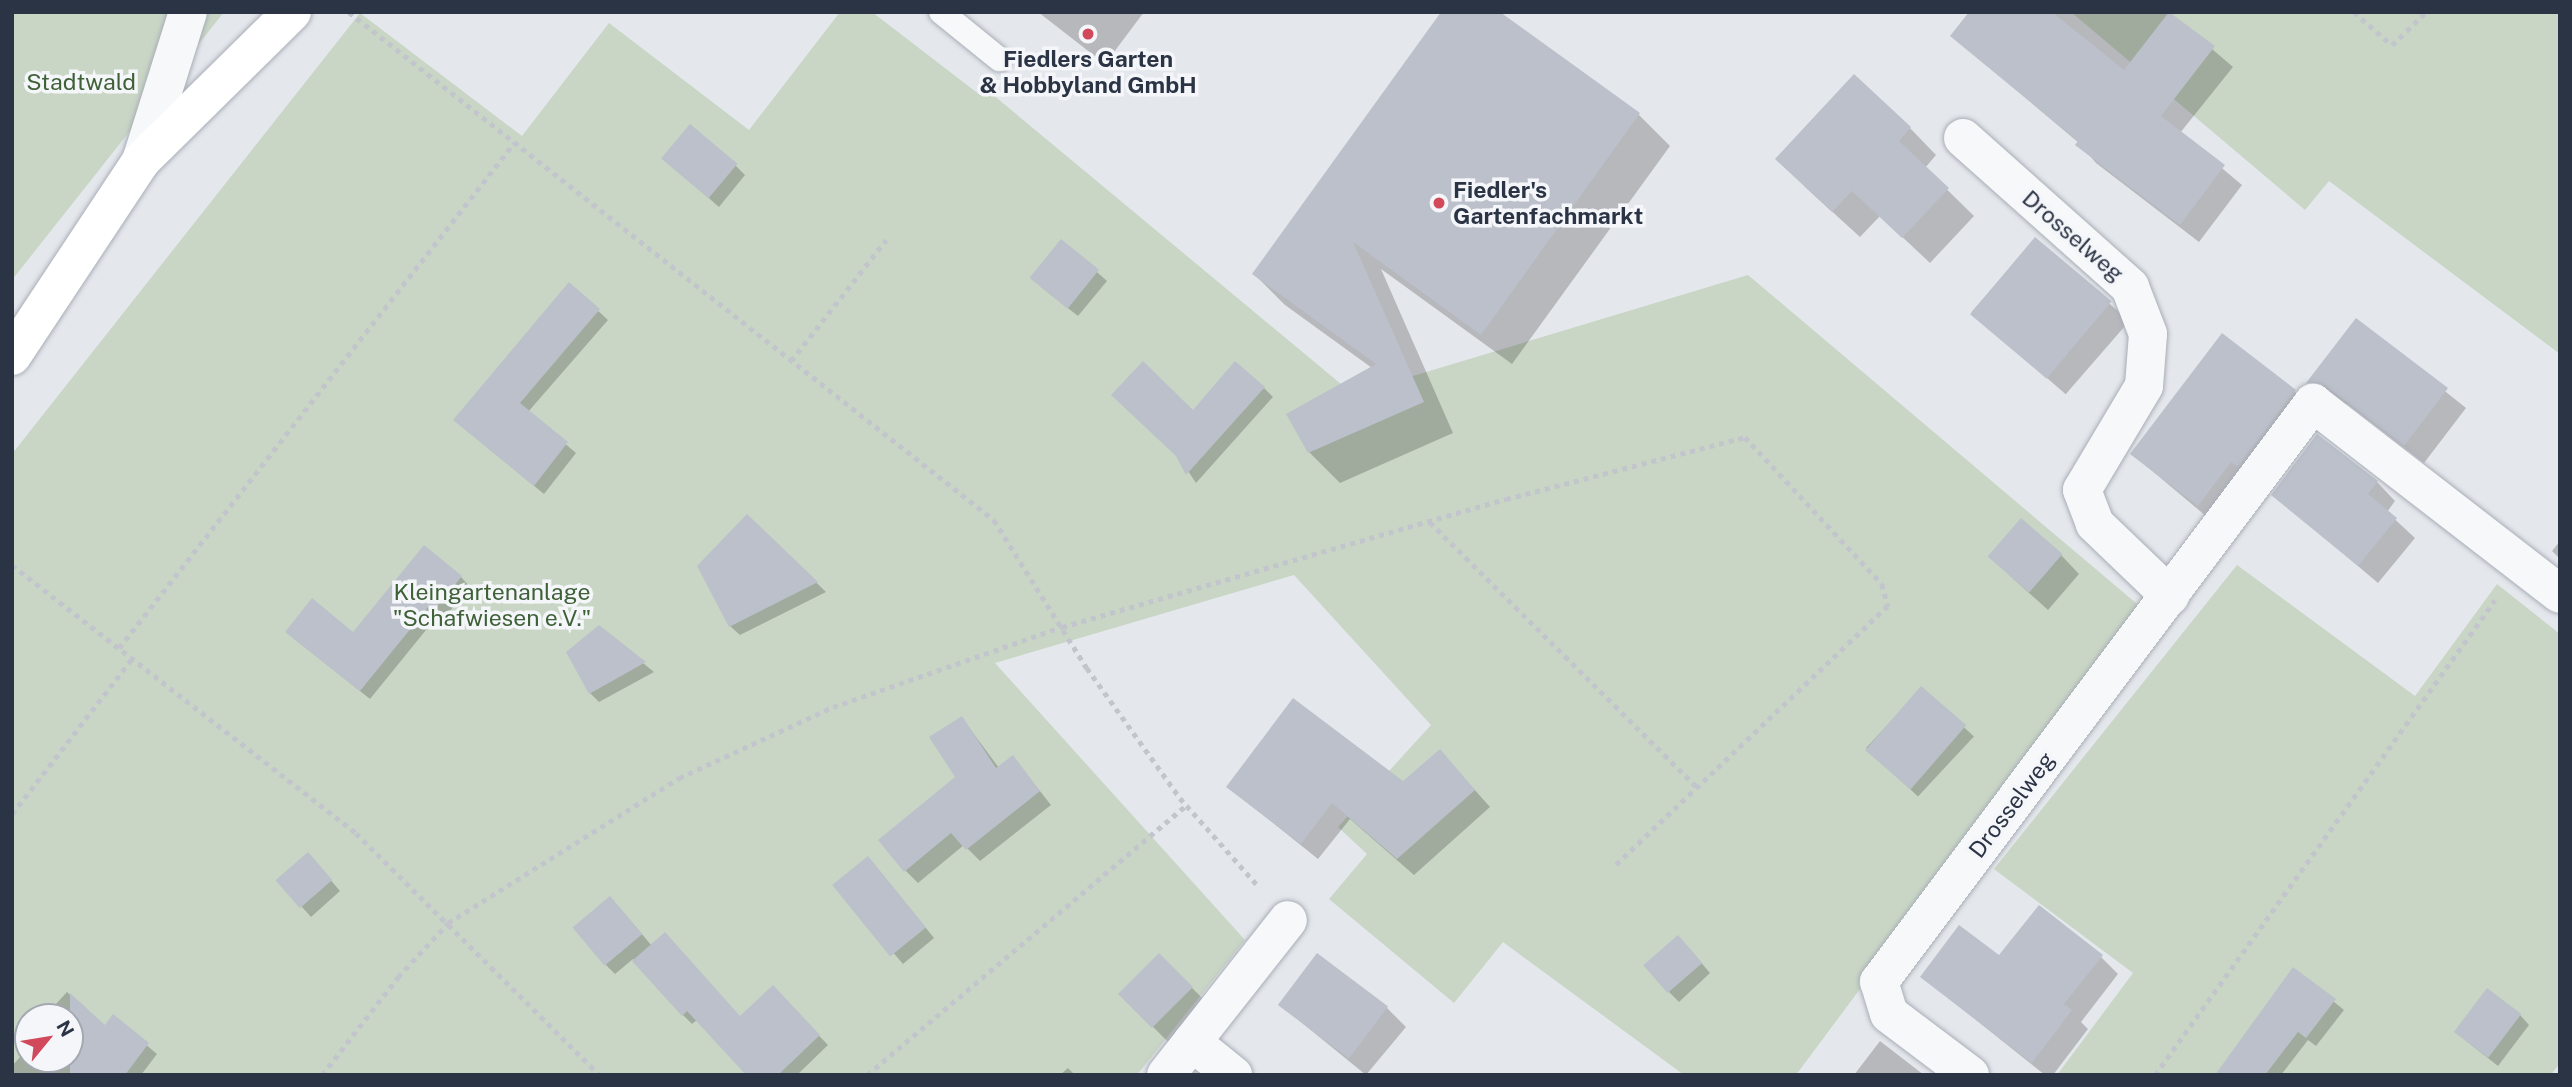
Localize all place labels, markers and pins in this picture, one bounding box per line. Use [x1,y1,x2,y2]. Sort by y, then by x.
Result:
marker: Fiedlers Garten & Hobbyland GmbH [1080,26,1096,42]
place label: Fiedlers Garten & Hobbyland GmbH [979,45,1197,99]
place label: Fiedler's Gartenfachmarkt [1453,176,1643,230]
marker: Fiedler's Gartenfachmarkt [1431,195,1447,211]

